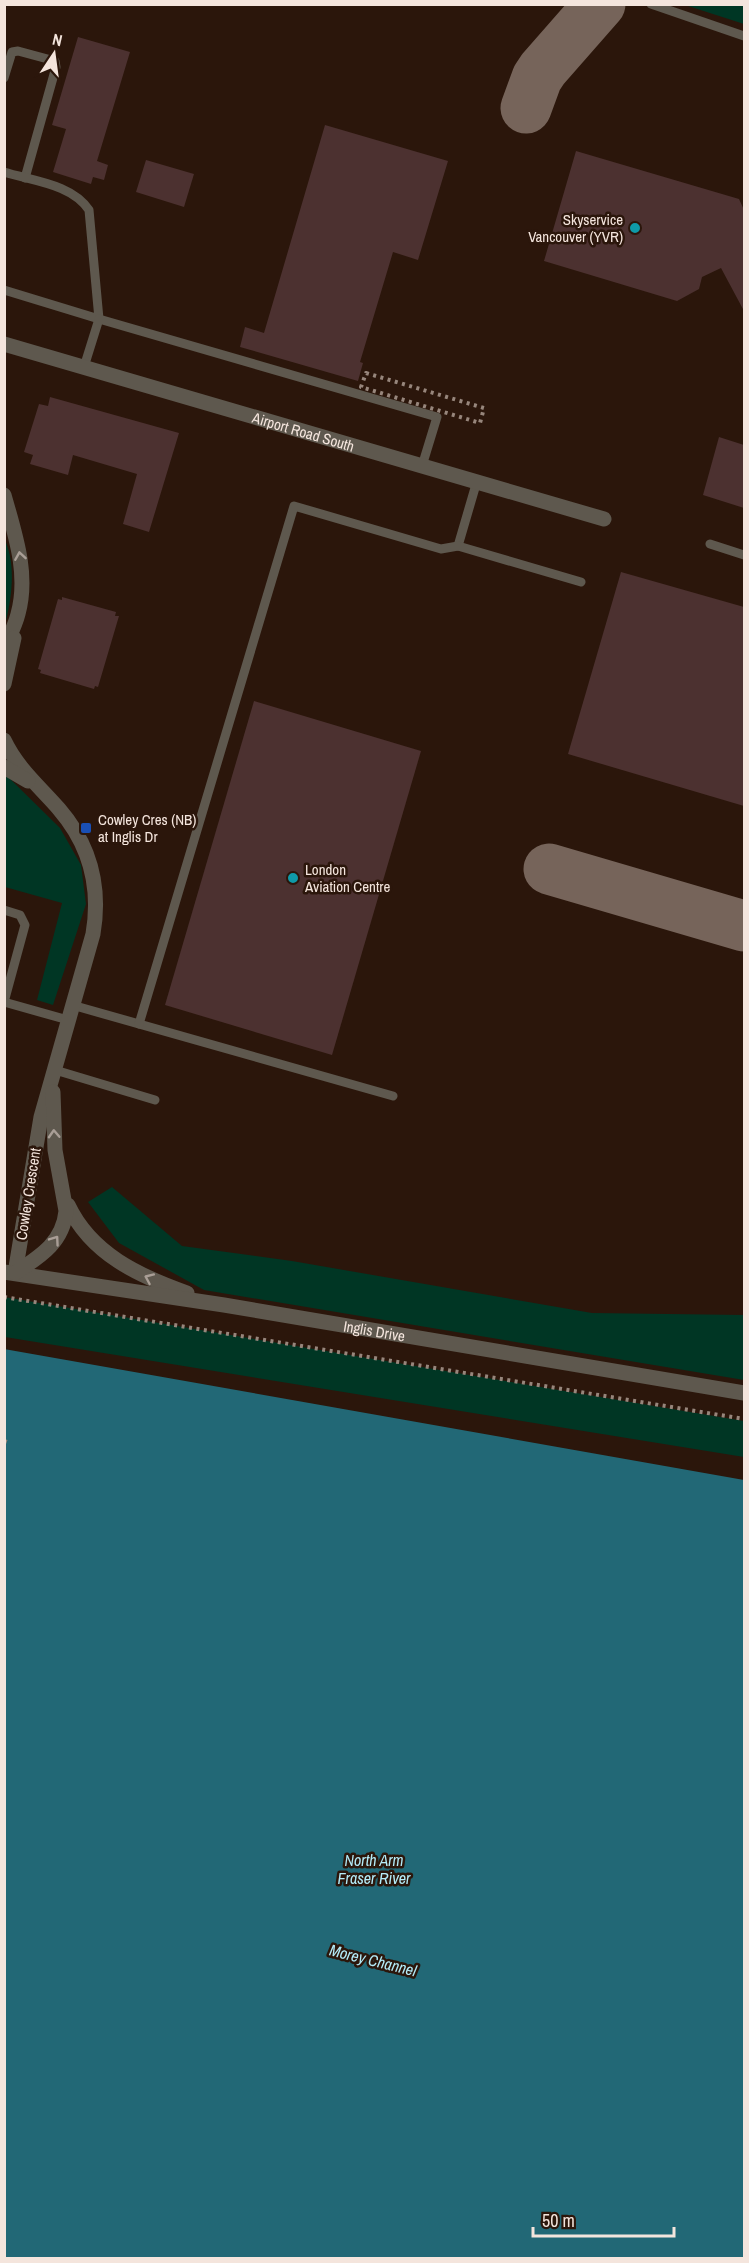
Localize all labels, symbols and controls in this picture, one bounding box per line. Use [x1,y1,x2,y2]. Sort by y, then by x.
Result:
north arrow [24,24,84,84]
text: N [50,28,64,51]
place label: Skyservice Vancouver (YVR) [528,209,623,247]
marker: Skyservice Vancouver (YVR) [628,221,642,235]
street label: Airport Road South [249,406,357,456]
one-way arrow [14,552,26,561]
place label: Cowley Cres (NB) at Inglis Dr [98,809,196,847]
marker: Cowley Cres (NB) at Inglis Dr [79,821,93,835]
place label: London Aviation Centre [304,859,390,897]
marker: London Aviation Centre [286,871,300,885]
one-way arrow [48,1130,61,1139]
street label: Cowley Crescent [10,1146,46,1242]
one-way arrow [48,1236,59,1247]
one-way arrow [145,1273,156,1285]
street label: Inglis Drive [342,1315,407,1346]
water label: North Arm Fraser River [338,1849,411,1889]
water label: Morey Channel [327,1939,420,1982]
scale bar [533,2200,674,2238]
text: 50 m [542,2208,575,2233]

